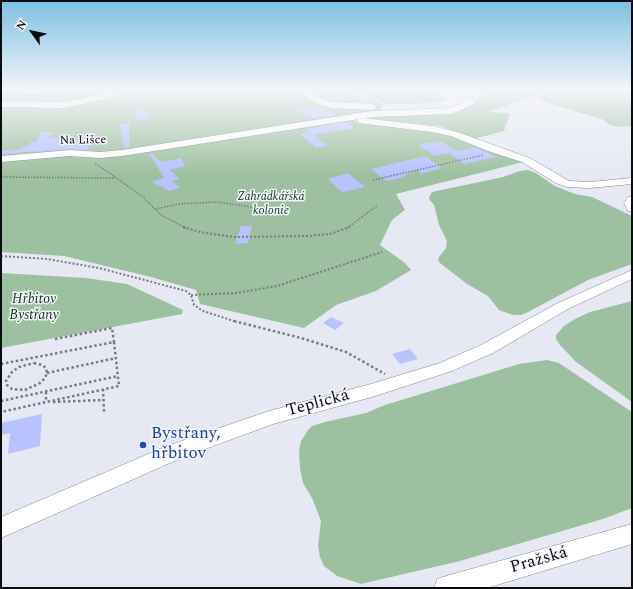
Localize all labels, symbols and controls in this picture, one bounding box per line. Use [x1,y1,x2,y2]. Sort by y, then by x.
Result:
north arrow [12,12,52,52]
text: N [12,17,31,34]
street label: Na Lišce [60,133,106,149]
park label: Zahrádkářská kolonie [237,191,305,219]
park label: Hřbitov Bystřany [9,292,59,324]
street label: Teplická [284,386,352,422]
place label: Bystřany, hřbitov [151,425,220,465]
marker: Bystřany, hřbitov [138,440,148,450]
street label: Pražská [508,543,570,579]

